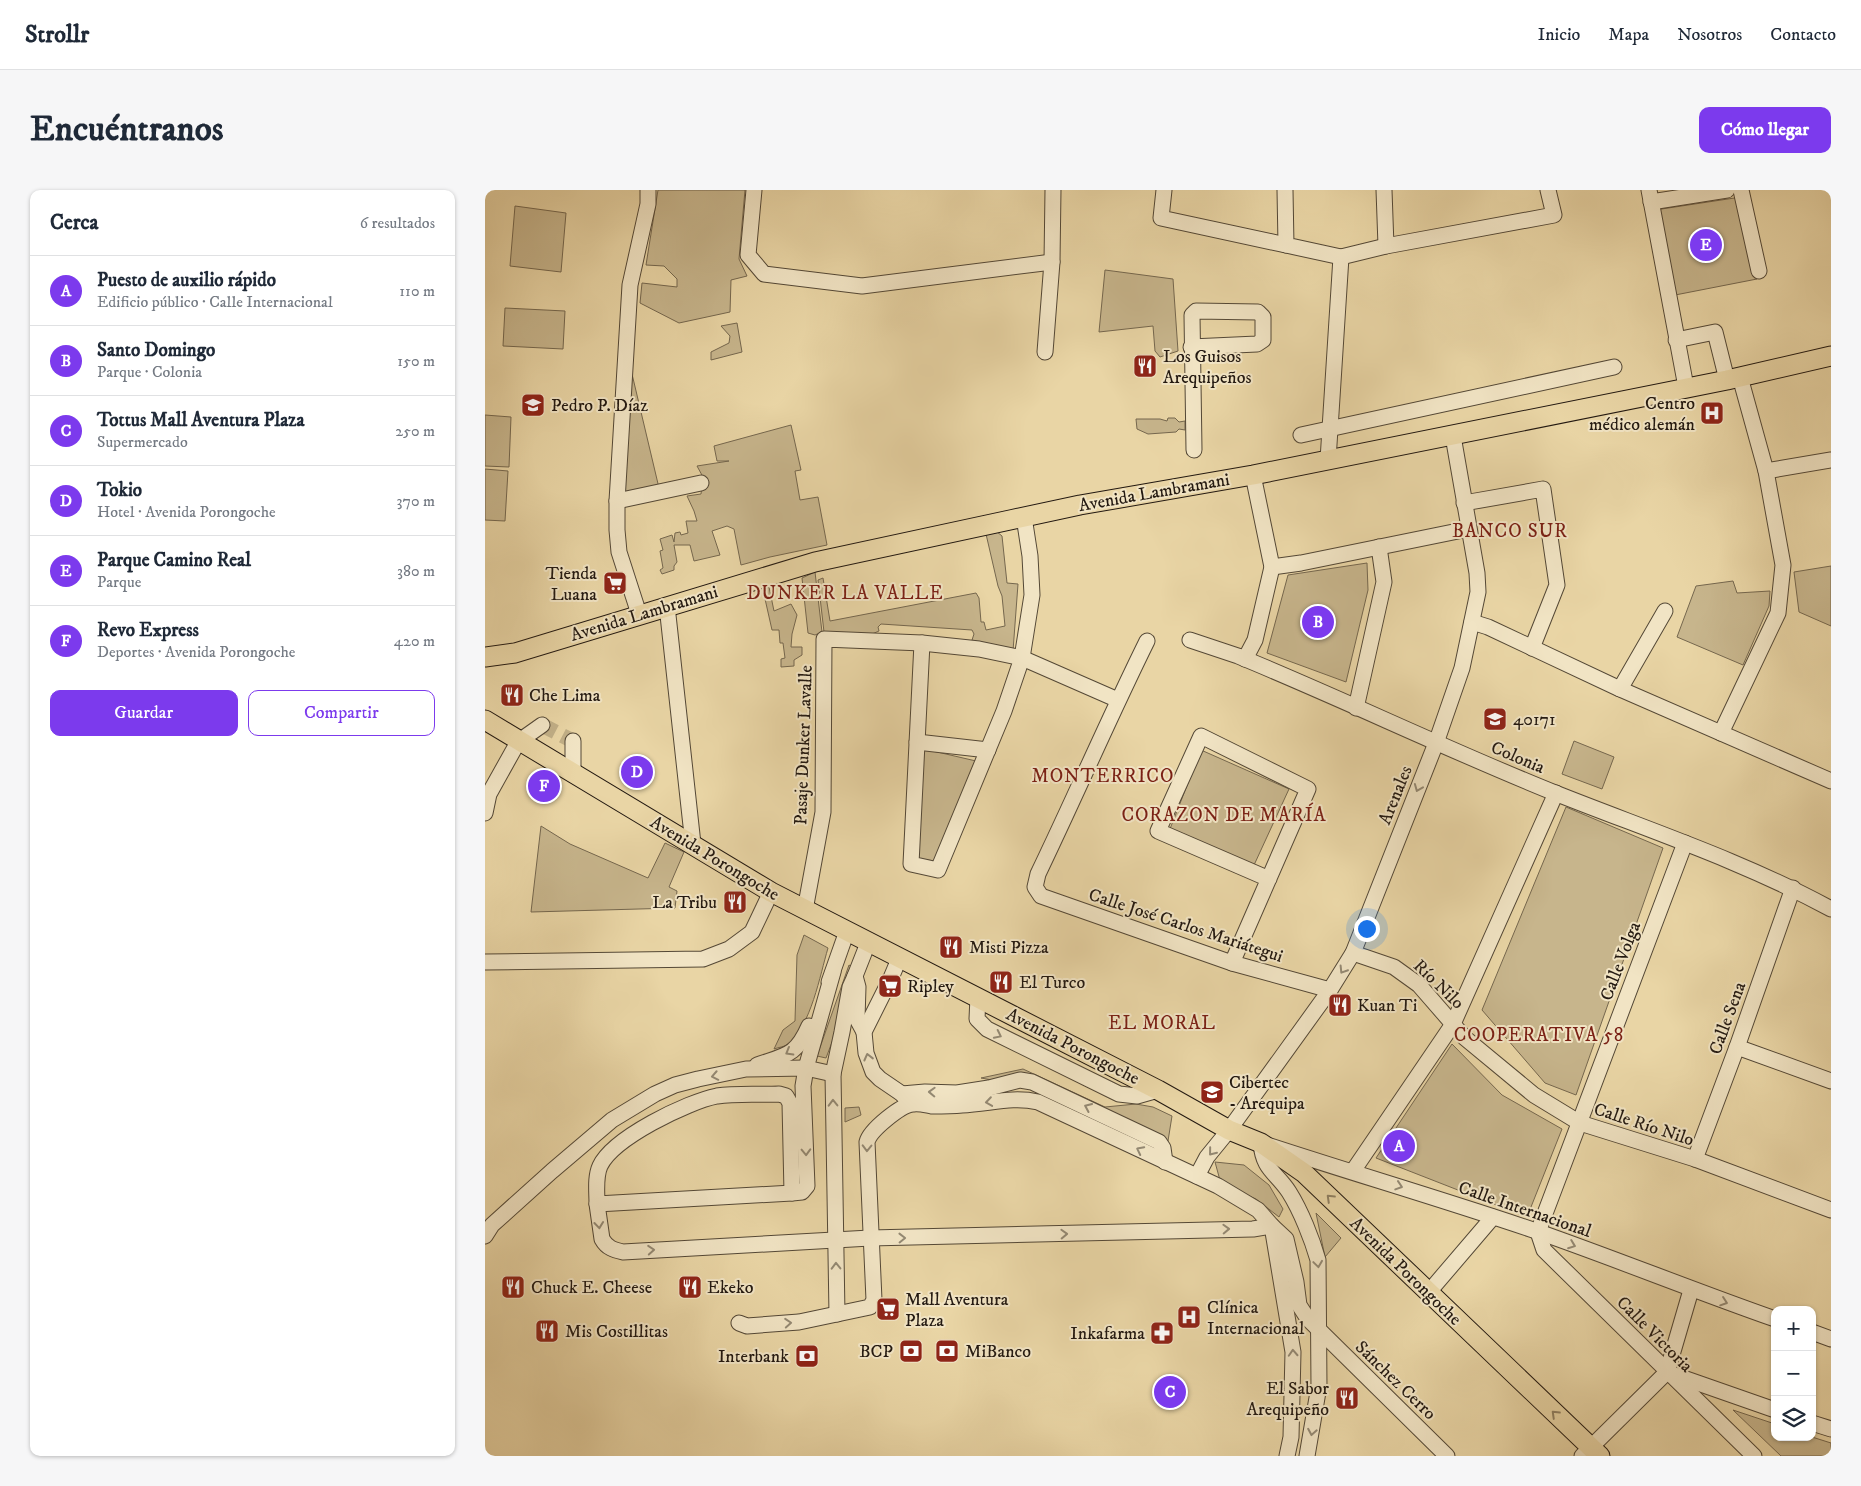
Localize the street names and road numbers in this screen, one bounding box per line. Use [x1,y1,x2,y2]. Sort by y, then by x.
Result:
street label: Avenida Lambramani [1077,469,1231,517]
street label: Avenida Lambramani [568,581,721,647]
street label: Pasaje Dunker Lavalle [790,665,818,825]
street label: Colonia [1487,737,1548,779]
street label: Arenales [1374,763,1418,828]
street label: Avenida Porongoche [646,812,783,906]
street label: Calle José Carlos Mariátegui [1086,884,1286,968]
street label: Calle Volga [1596,919,1646,1004]
street label: Río Nilo [1408,955,1469,1014]
street label: Calle Sena [1705,979,1751,1058]
street label: Avenida Porongoche [1002,1004,1143,1090]
street label: Calle Río Nilo [1591,1098,1697,1152]
street label: Calle Internacional [1455,1177,1595,1243]
street label: Avenida Porongoche [1345,1213,1466,1331]
street label: Calle Victoria [1612,1292,1697,1378]
street label: Sánchez Cerro [1350,1337,1441,1425]

